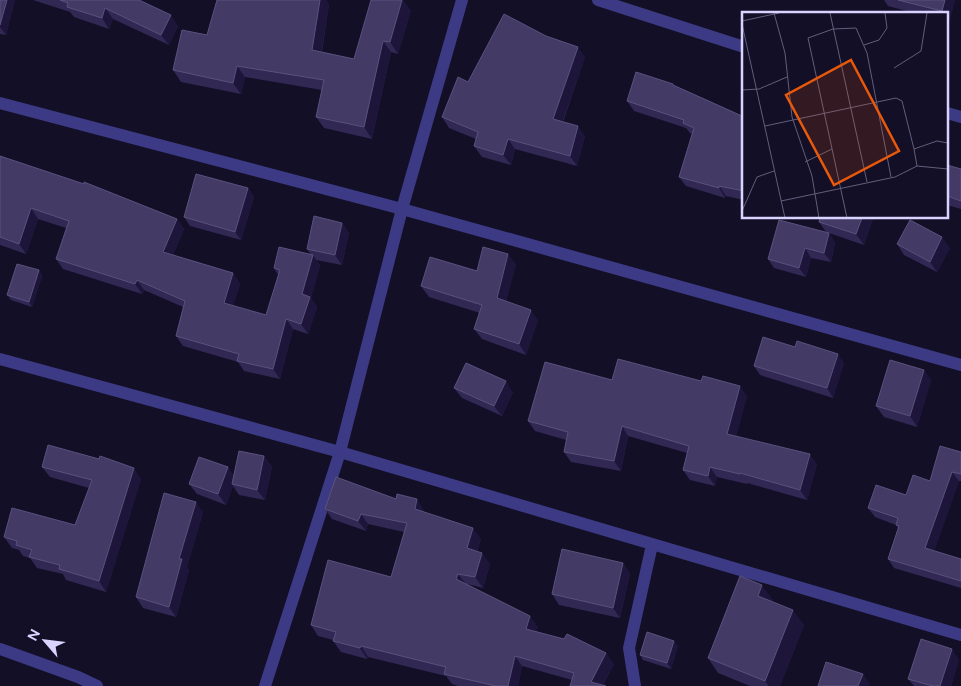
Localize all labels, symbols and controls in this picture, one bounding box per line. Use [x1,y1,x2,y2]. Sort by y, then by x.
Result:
inset map [742,12,948,219]
north arrow [20,616,70,666]
text: N [24,626,44,644]

